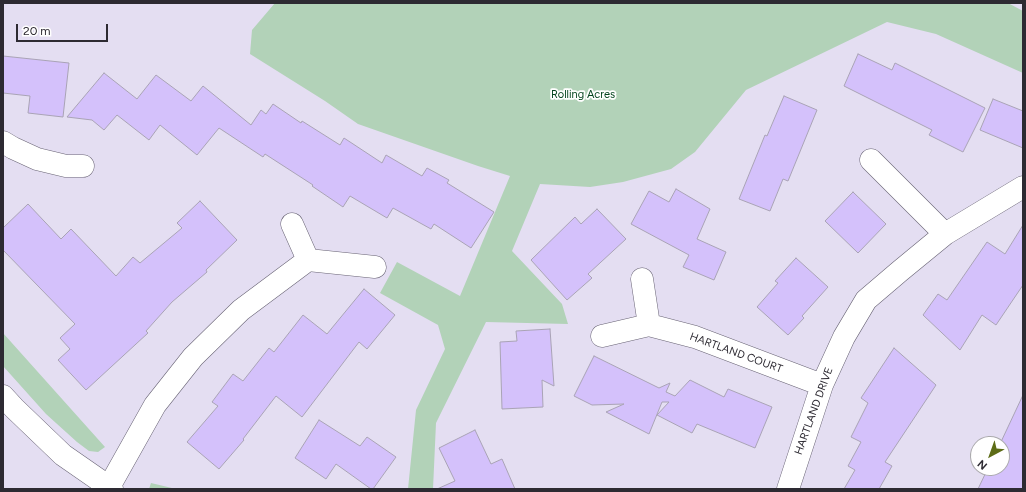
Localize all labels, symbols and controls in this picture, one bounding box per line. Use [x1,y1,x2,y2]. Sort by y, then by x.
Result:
scale bar [18,16,110,42]
text: 20 m [23,24,51,38]
park label: Rolling Acres [551,88,615,102]
street label: HARTLAND COURT [688,330,784,376]
street label: HARTLAND DRIVE [792,365,836,457]
north arrow [970,436,1010,476]
text: N [975,457,990,472]

